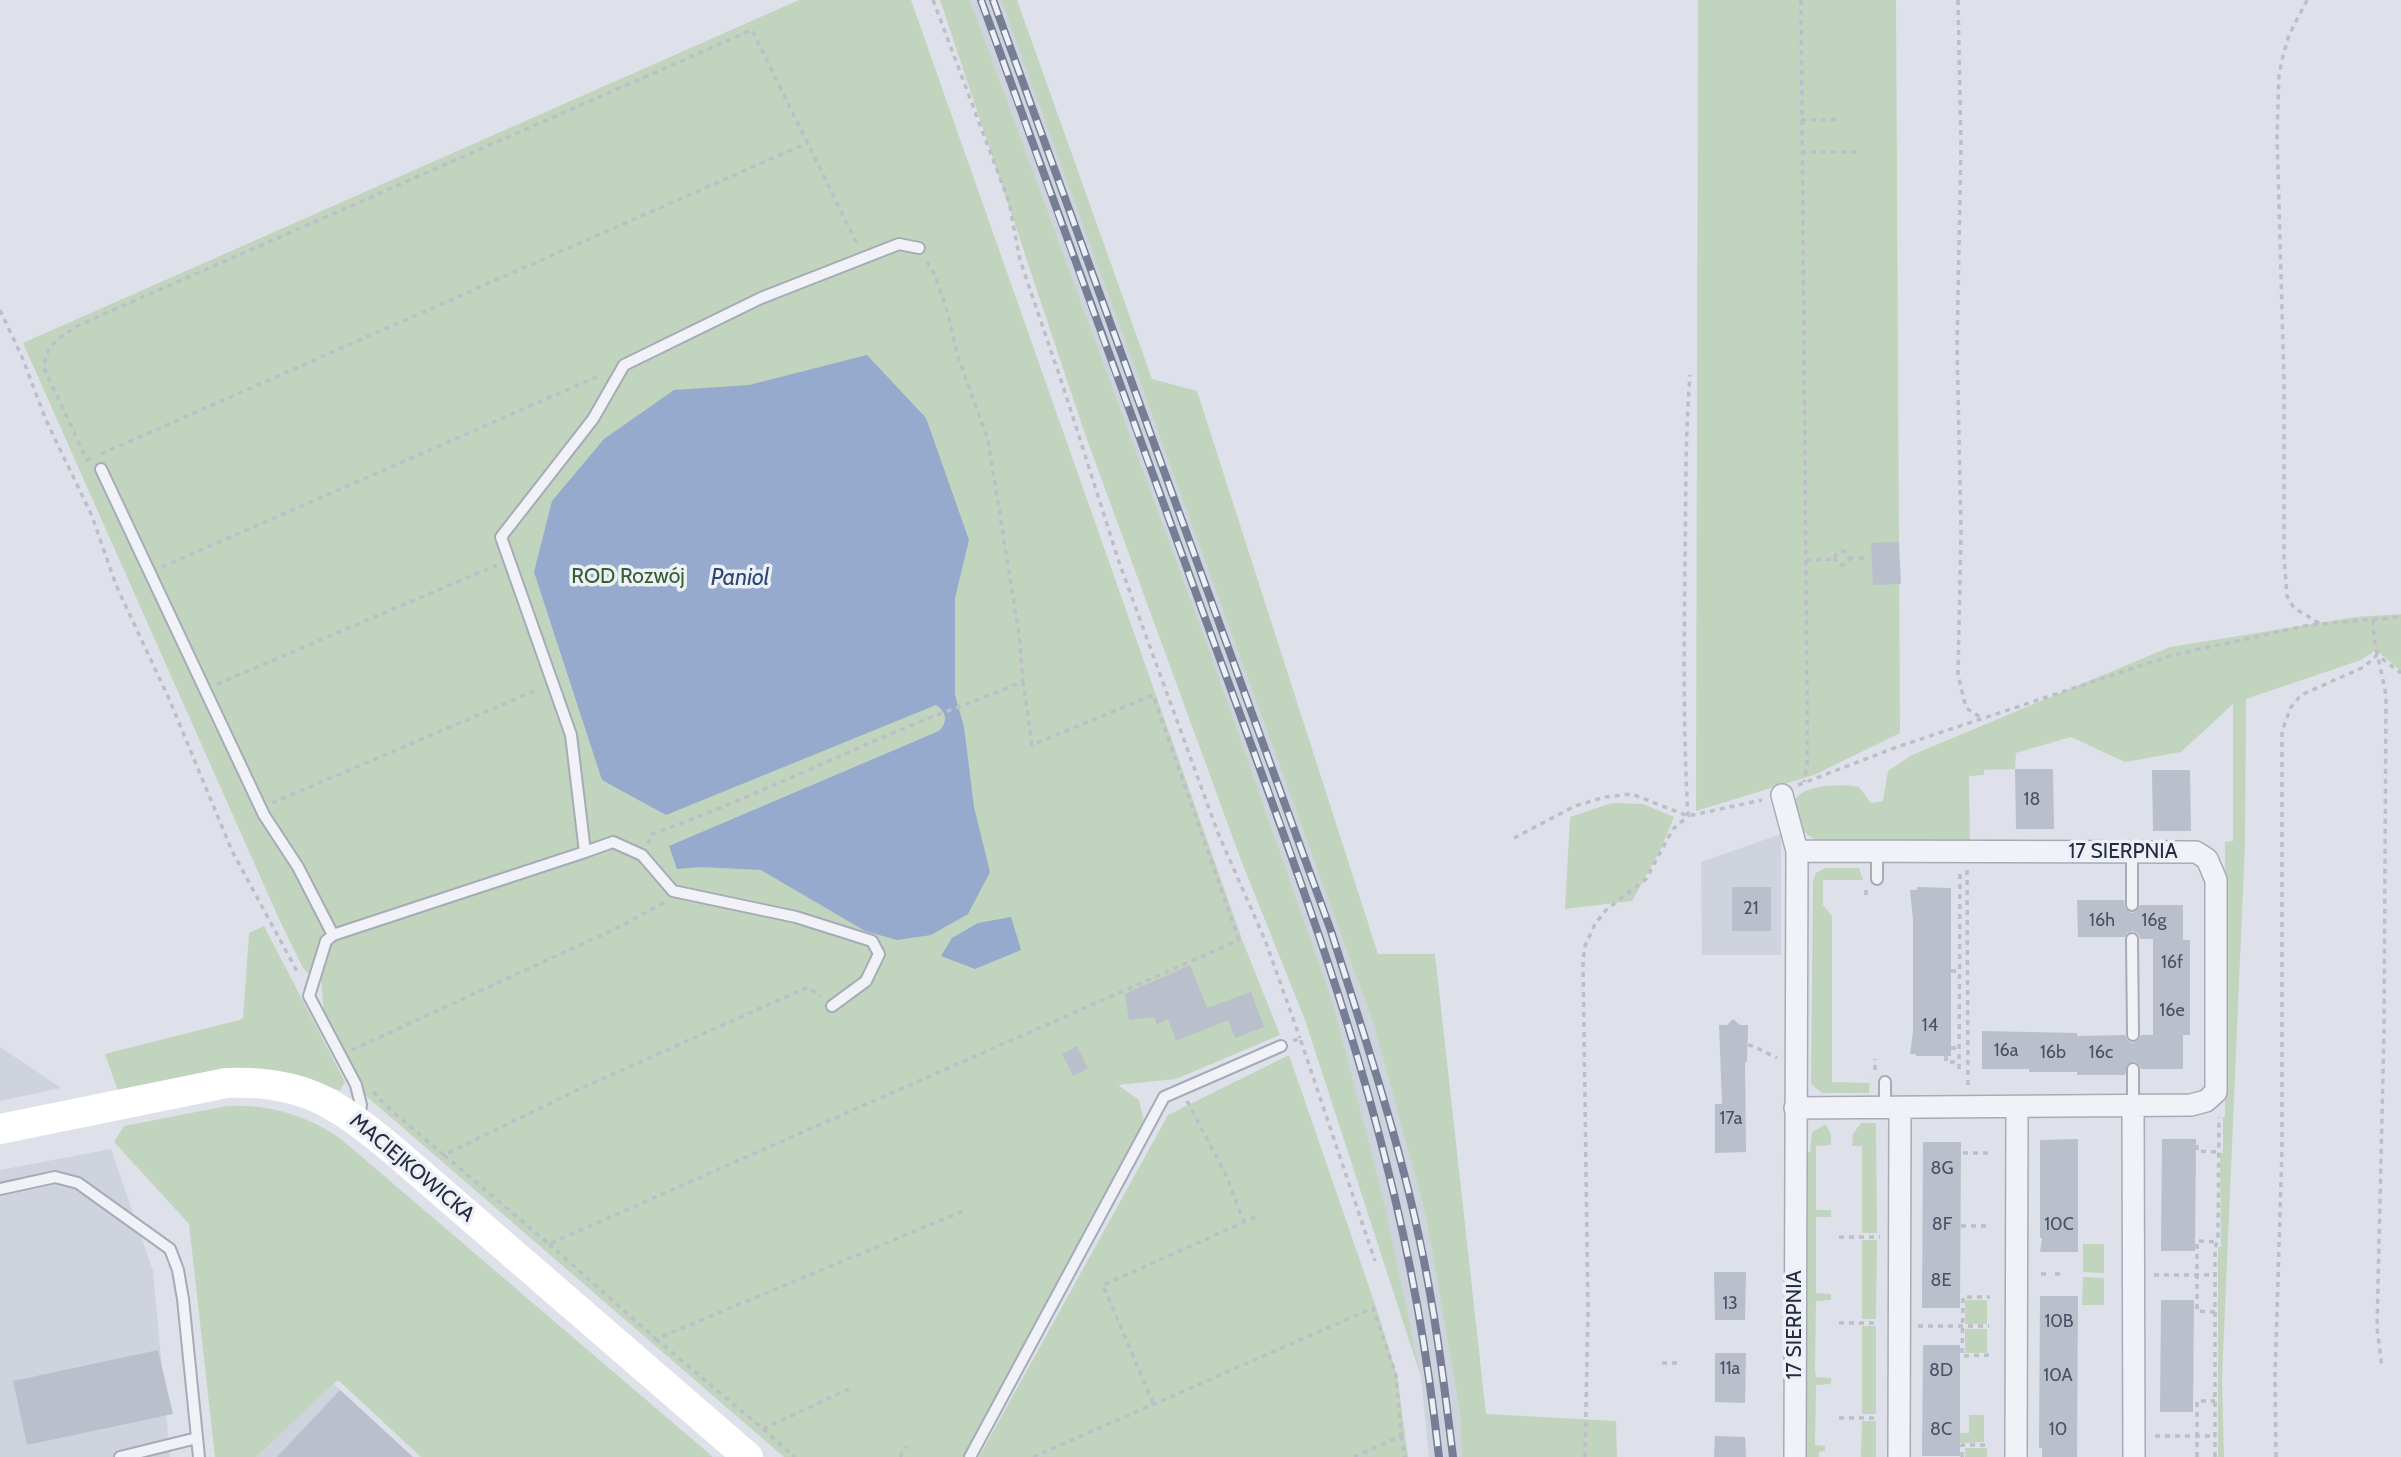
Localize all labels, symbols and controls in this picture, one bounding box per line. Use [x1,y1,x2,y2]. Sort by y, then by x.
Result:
park label: ROD Rozwój [571,564,685,590]
water label: Paniol [711,564,769,592]
house number: 18 [2024,789,2040,811]
street label: 17 SIERPNIA [2068,839,2178,865]
house number: 21 [1743,898,1759,920]
house number: 16h [2089,910,2115,932]
house number: 16g [2141,910,2167,932]
house number: 16f [2161,952,2183,974]
house number: 16e [2159,1000,2185,1022]
house number: 14 [1922,1015,1938,1037]
house number: 16a [1994,1040,2018,1062]
house number: 16b [2040,1042,2066,1064]
house number: 16c [2089,1042,2113,1064]
street label: MACIEJKOWICKA [344,1108,480,1228]
house number: 17a [1720,1108,1742,1130]
house number: 8G [1930,1158,1954,1180]
house number: 8F [1932,1214,1952,1236]
house number: 10C [2044,1214,2074,1236]
street label: 17 SIERPNIA [1782,1270,1808,1380]
house number: 8E [1931,1270,1951,1292]
house number: 13 [1722,1293,1738,1315]
house number: 10B [2044,1311,2074,1333]
house number: 11a [1720,1358,1740,1380]
house number: 8D [1929,1360,1953,1382]
house number: 10A [2043,1365,2073,1387]
house number: 8C [1930,1419,1952,1441]
house number: 10 [2049,1419,2067,1441]

